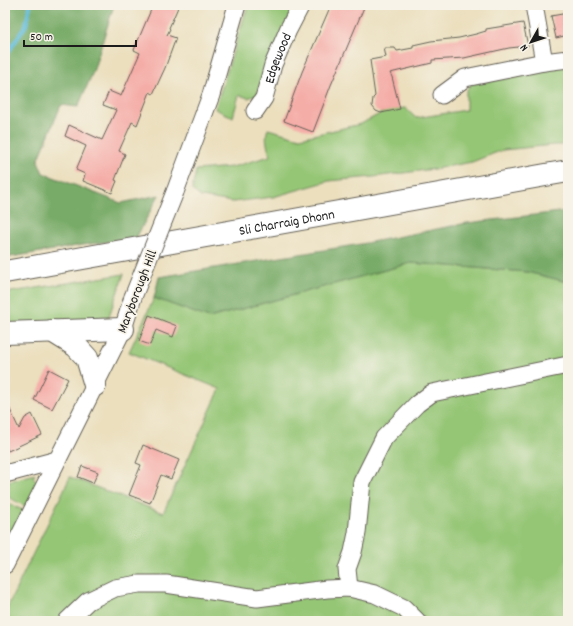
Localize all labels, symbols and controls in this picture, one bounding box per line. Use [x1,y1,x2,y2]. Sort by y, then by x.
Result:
scale bar [24,22,136,48]
north arrow [511,22,551,62]
text: 50 m [30,29,53,46]
street label: Edgewood [260,30,298,86]
text: N [517,39,533,54]
street label: Sli Charraig Dhonn [237,205,336,242]
street label: Maryborough Hill [113,247,163,336]

